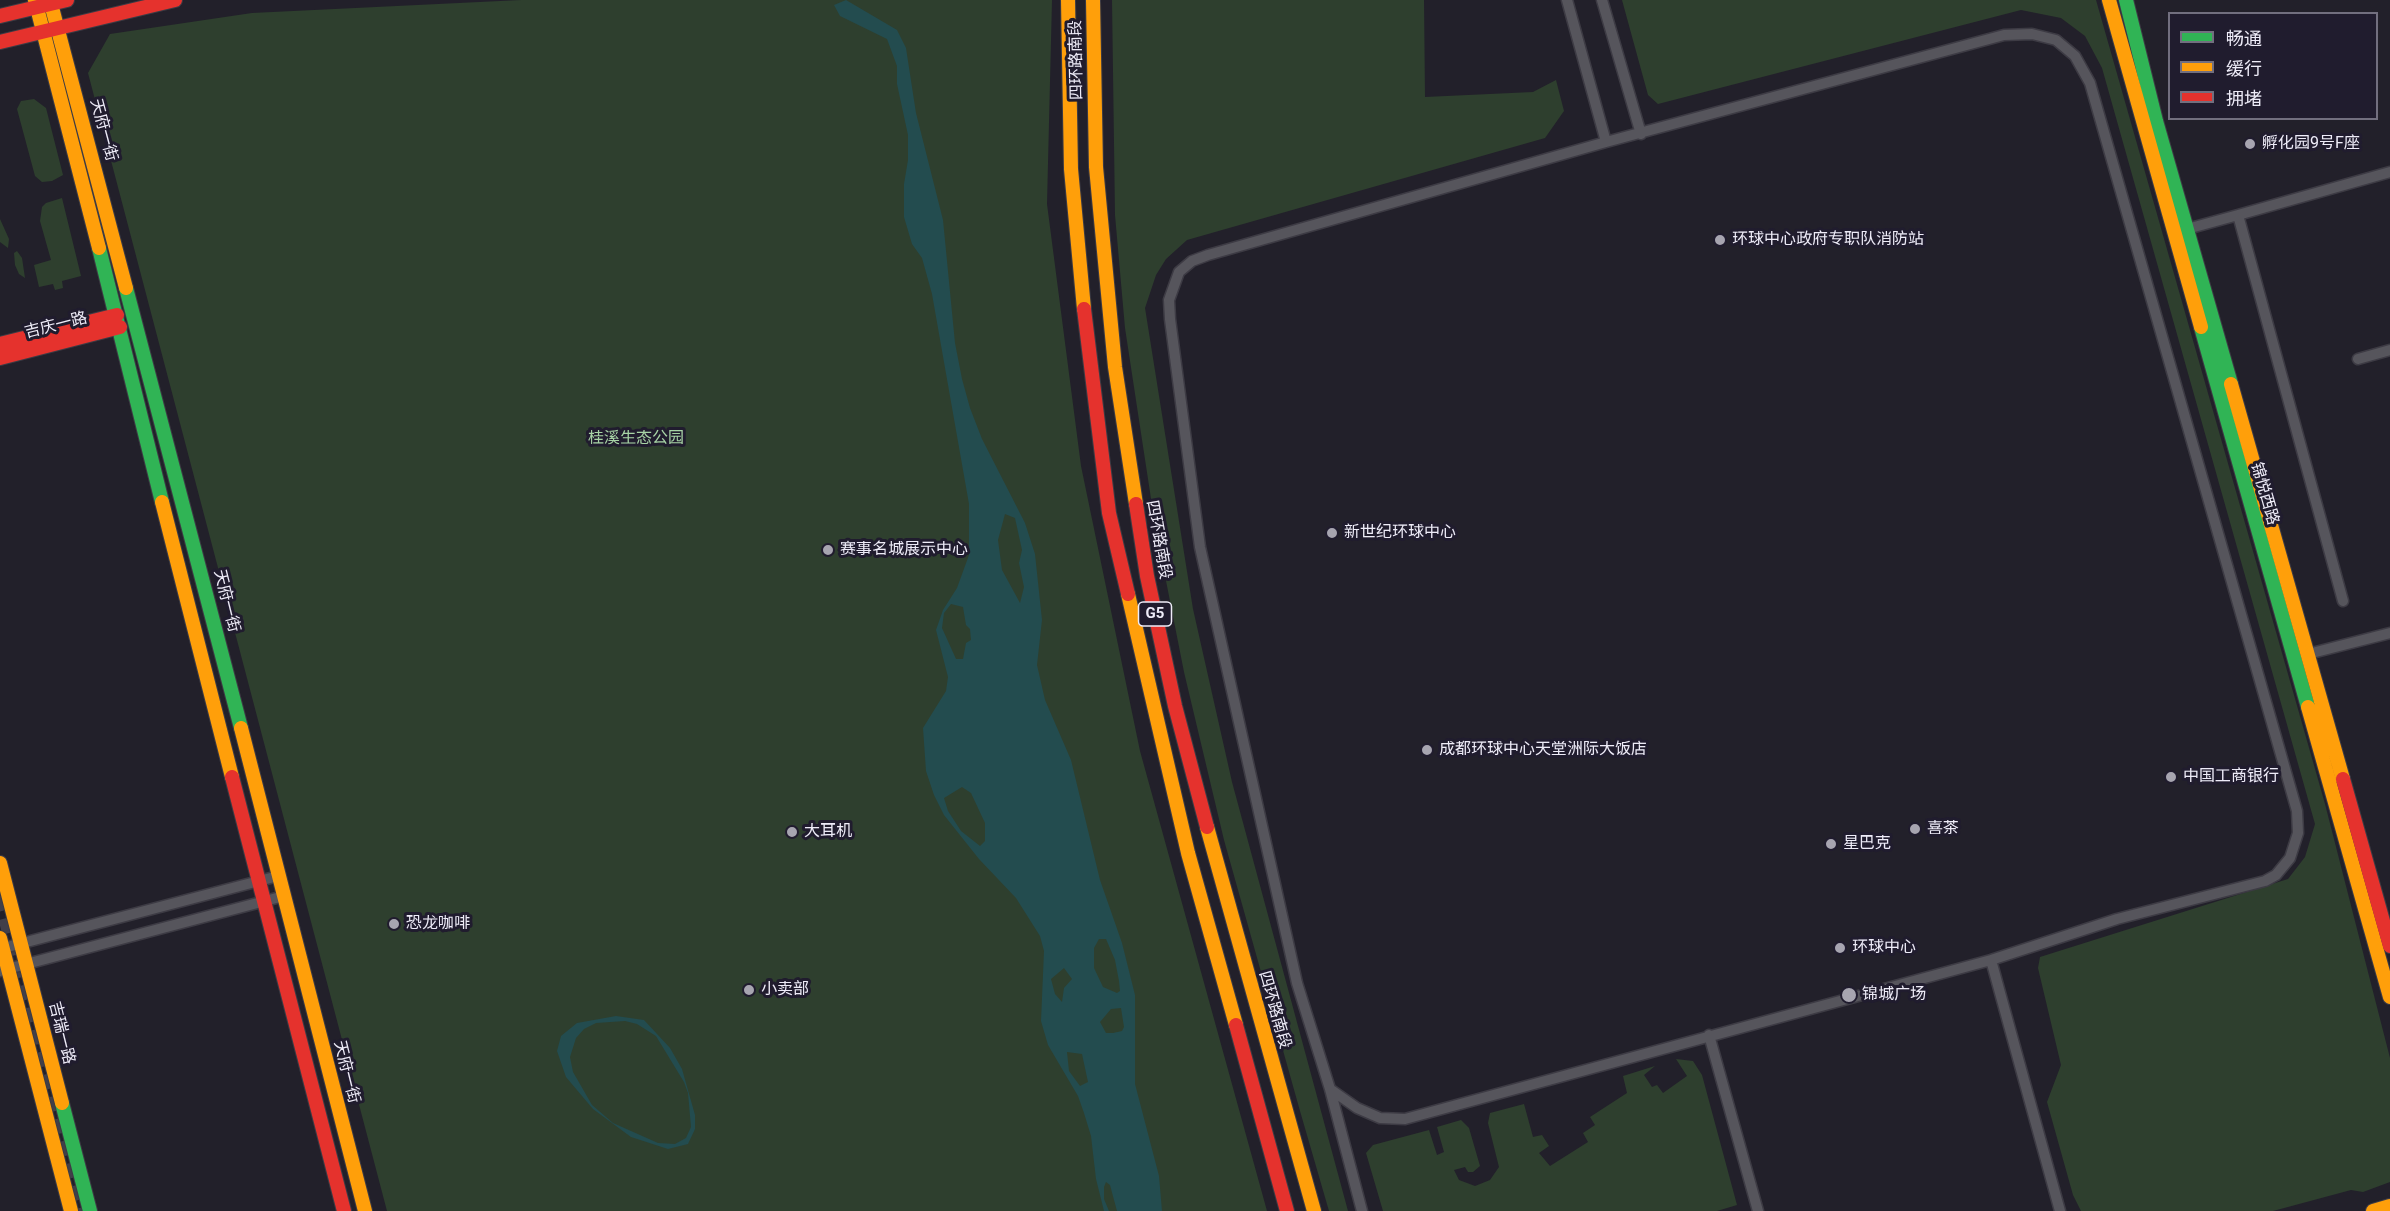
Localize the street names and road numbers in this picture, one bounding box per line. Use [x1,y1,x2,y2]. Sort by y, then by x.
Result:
street label: 四环路南段 [1067,20,1087,100]
street label: 天府一街 [85,97,121,163]
street label: 吉庆一路 [23,309,89,343]
street label: 锦悦西路 [2246,461,2282,527]
street label: 四环路南段 [1142,499,1174,581]
street label: 天府一街 [209,568,243,634]
road number: G5 [1138,602,1172,626]
street label: 四环路南段 [1254,969,1294,1051]
street label: 吉瑞一路 [44,1000,78,1066]
street label: 天府一街 [329,1039,363,1105]

